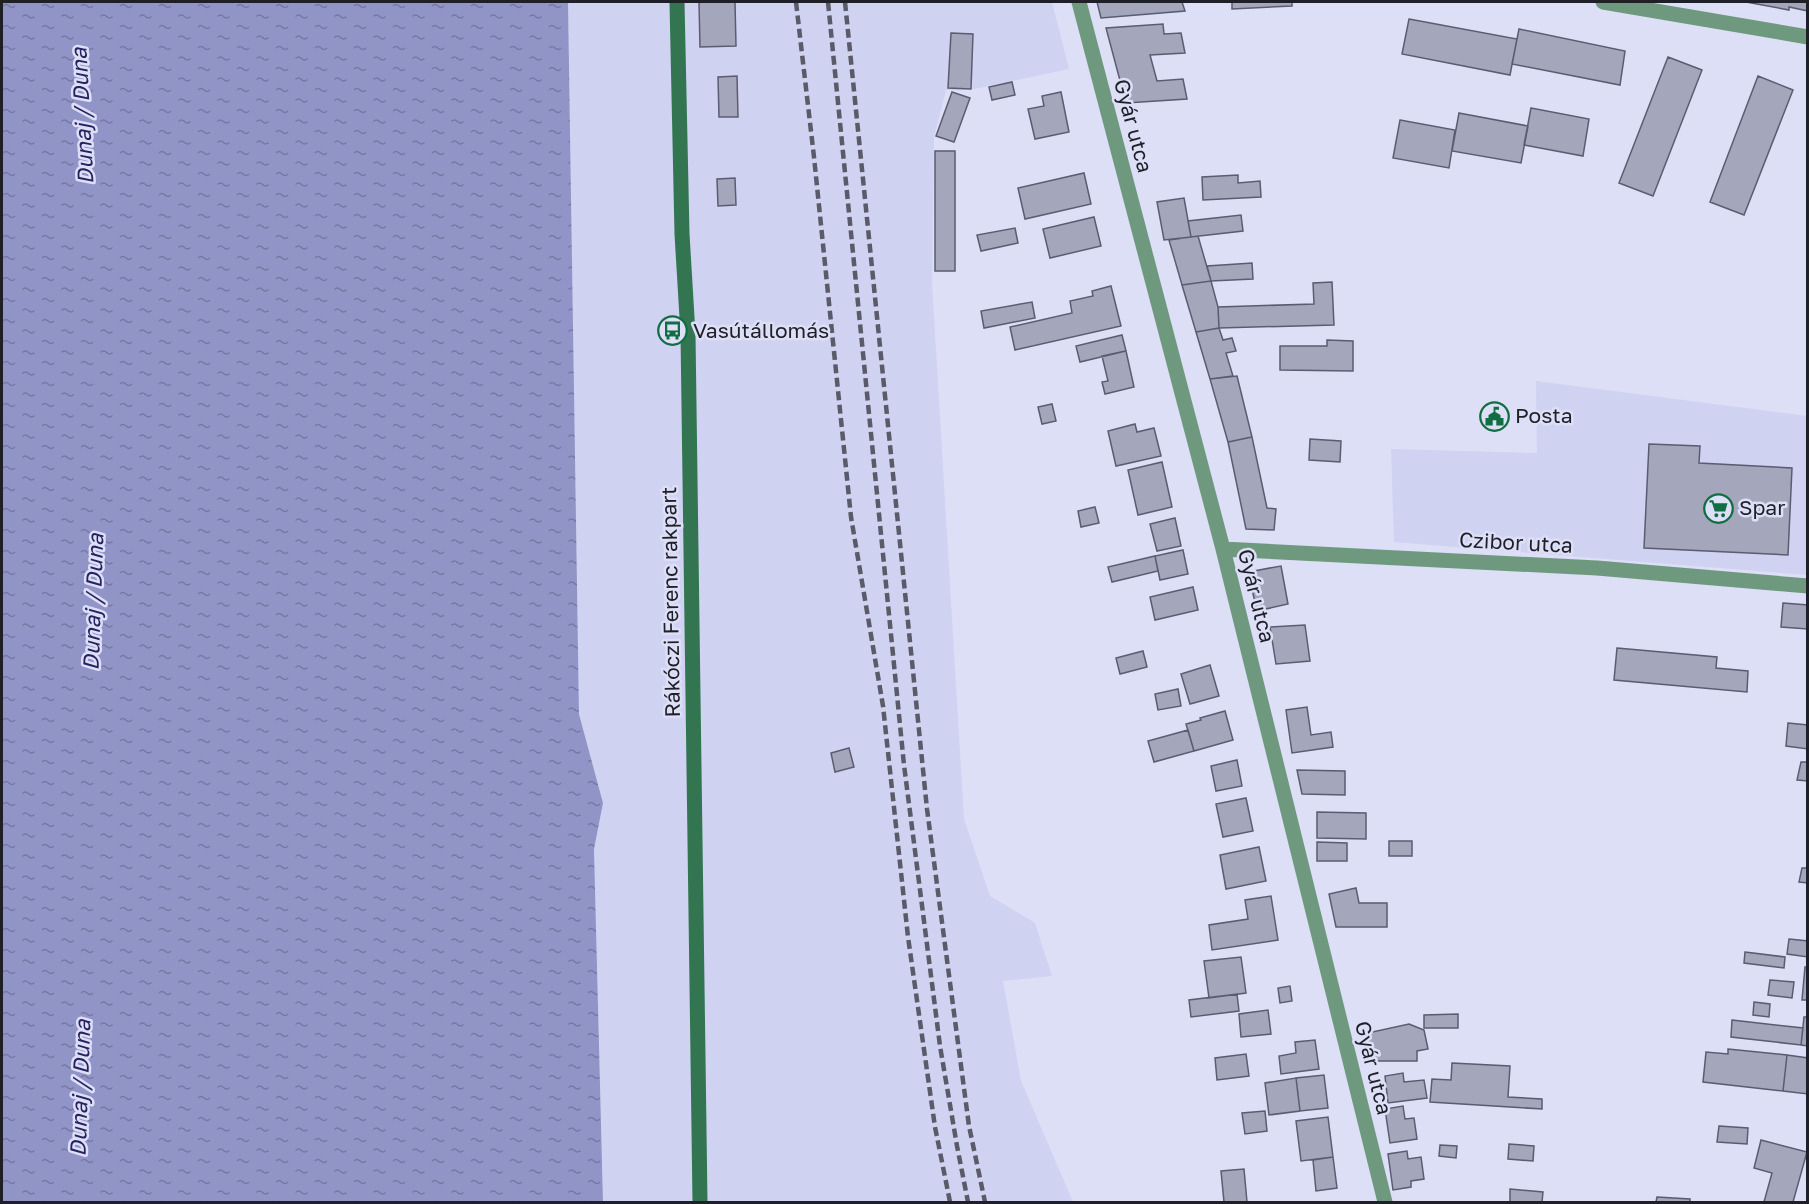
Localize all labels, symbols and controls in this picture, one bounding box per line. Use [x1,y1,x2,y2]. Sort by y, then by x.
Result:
water label: Dunaj / Duna [64,45,99,185]
street label: Gyár utca [1109,76,1159,175]
bus stop icon: Vasútállomás [656,315,688,347]
place label: Vasútállomás [693,317,829,343]
public building icon: Posta [1478,400,1510,432]
place label: Posta [1515,402,1573,428]
street label: Rákóczi Ferenc rakpart [655,486,685,718]
supermarket icon: Spar [1702,492,1734,524]
place label: Spar [1739,494,1785,520]
street label: Czibor utca [1459,526,1574,558]
water label: Dunaj / Duna [77,532,108,671]
street label: Gyár utca [1233,546,1281,645]
water label: Dunaj / Duna [64,1018,95,1157]
street label: Gyár utca [1350,1018,1398,1117]

